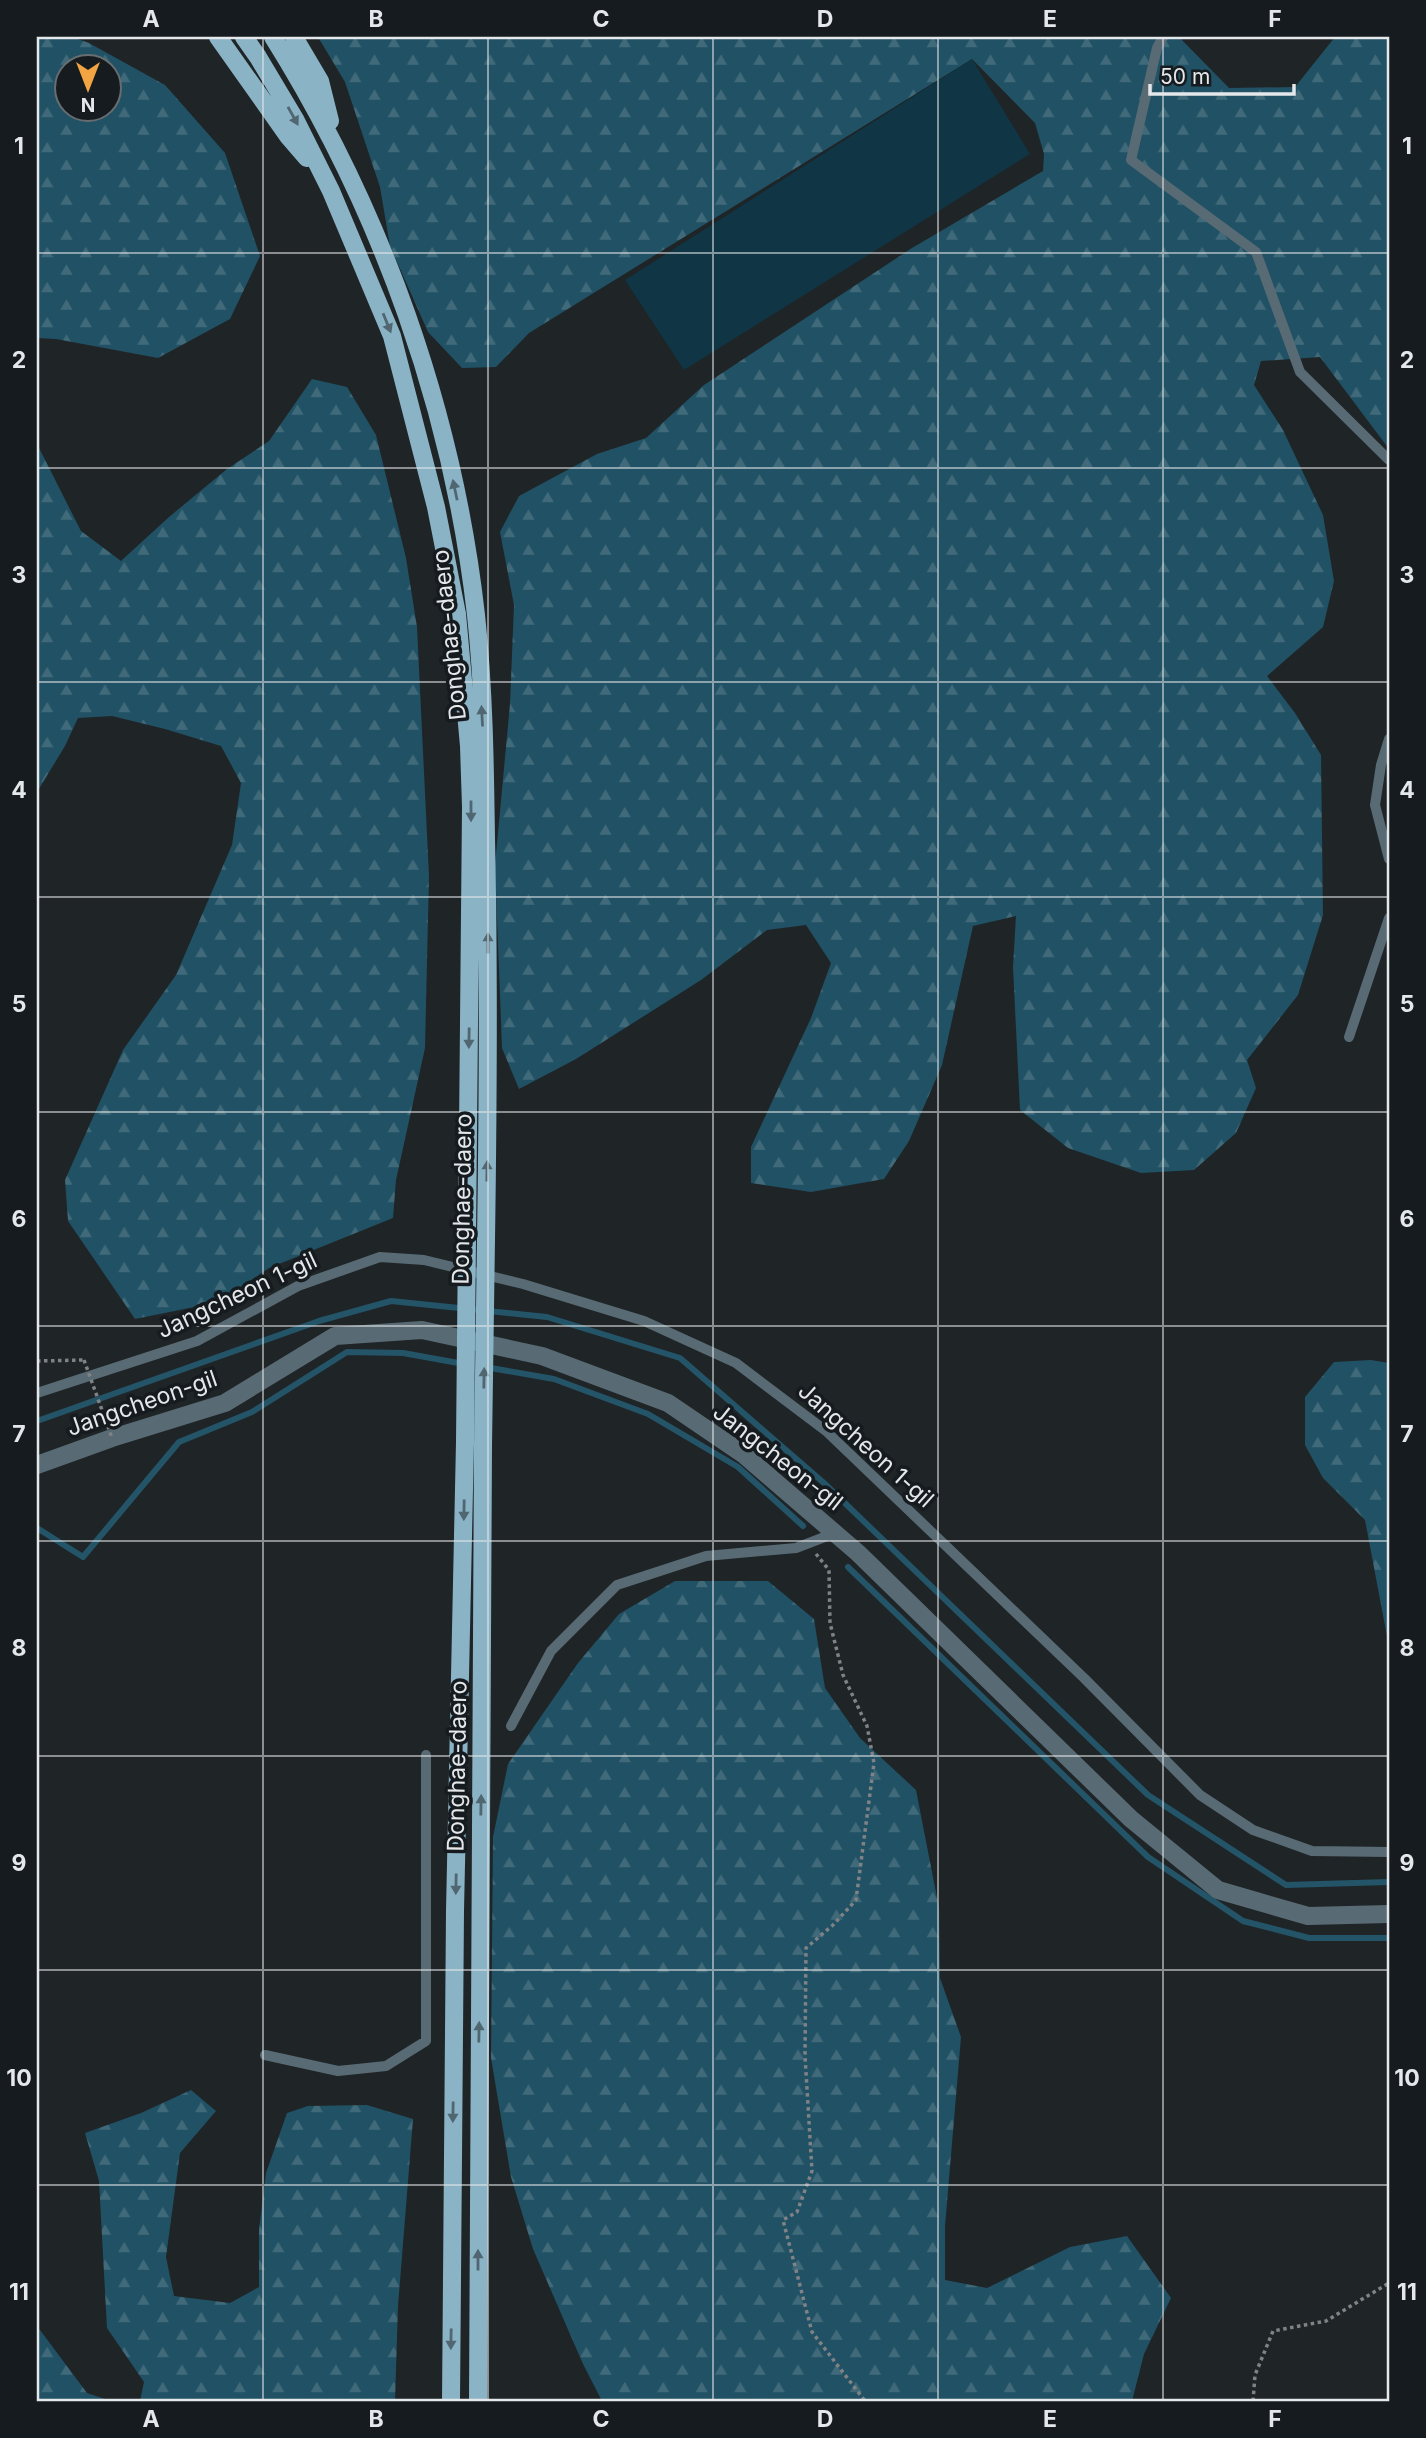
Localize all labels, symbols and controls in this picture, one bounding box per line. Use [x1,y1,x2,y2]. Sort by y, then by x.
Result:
text: A [142,5,160,33]
text: B [368,5,384,33]
text: C [592,5,610,33]
text: D [817,5,833,33]
text: E [1043,5,1057,33]
text: F [1268,5,1282,33]
north arrow [52,52,122,122]
scale bar [1150,52,1293,96]
text: 50 m [1160,64,1210,89]
text: N [81,93,95,116]
one-way arrow [287,106,299,126]
text: 1 [14,132,24,160]
text: 1 [1402,132,1412,160]
one-way arrow [381,313,392,334]
text: 2 [12,346,26,374]
text: 2 [1400,346,1414,374]
one-way arrow [449,479,460,501]
street label: Donghae-daero [426,548,472,722]
text: 3 [12,561,26,589]
text: 3 [1400,561,1414,589]
one-way arrow [477,705,488,727]
text: 4 [11,776,27,804]
text: 4 [1399,776,1415,804]
one-way arrow [465,800,477,822]
one-way arrow [482,932,494,954]
text: 5 [12,990,26,1018]
text: 5 [1400,990,1414,1018]
one-way arrow [463,1028,475,1050]
street label: Donghae-daero [447,1113,477,1285]
one-way arrow [481,1159,493,1181]
text: 6 [12,1205,26,1233]
text: 6 [1400,1205,1414,1233]
street label: Jangcheon 1-gil [153,1246,321,1344]
street label: Jangcheon-gil [63,1364,221,1442]
one-way arrow [478,1367,490,1389]
street label: Jangcheon 1-gil [792,1377,940,1513]
street label: Jangcheon-gil [707,1398,849,1516]
text: 7 [12,1420,26,1448]
text: 7 [1400,1420,1414,1448]
one-way arrow [458,1499,469,1521]
text: 8 [12,1634,26,1662]
text: 8 [1400,1634,1414,1662]
street label: Donghae-daero [442,1680,472,1852]
one-way arrow [475,1793,487,1815]
text: 9 [12,1849,26,1877]
text: 9 [1400,1849,1414,1877]
one-way arrow [450,1874,462,1896]
one-way arrow [473,2021,484,2043]
text: 10 [6,2064,32,2092]
text: 10 [1394,2064,1420,2092]
one-way arrow [447,2101,459,2123]
one-way arrow [472,2248,484,2270]
text: 11 [9,2278,29,2306]
text: 11 [1397,2278,1417,2306]
one-way arrow [445,2329,457,2351]
text: A [142,2405,160,2433]
text: B [368,2405,384,2433]
text: C [592,2405,610,2433]
text: D [817,2405,833,2433]
text: E [1043,2405,1057,2433]
text: F [1268,2405,1282,2433]

